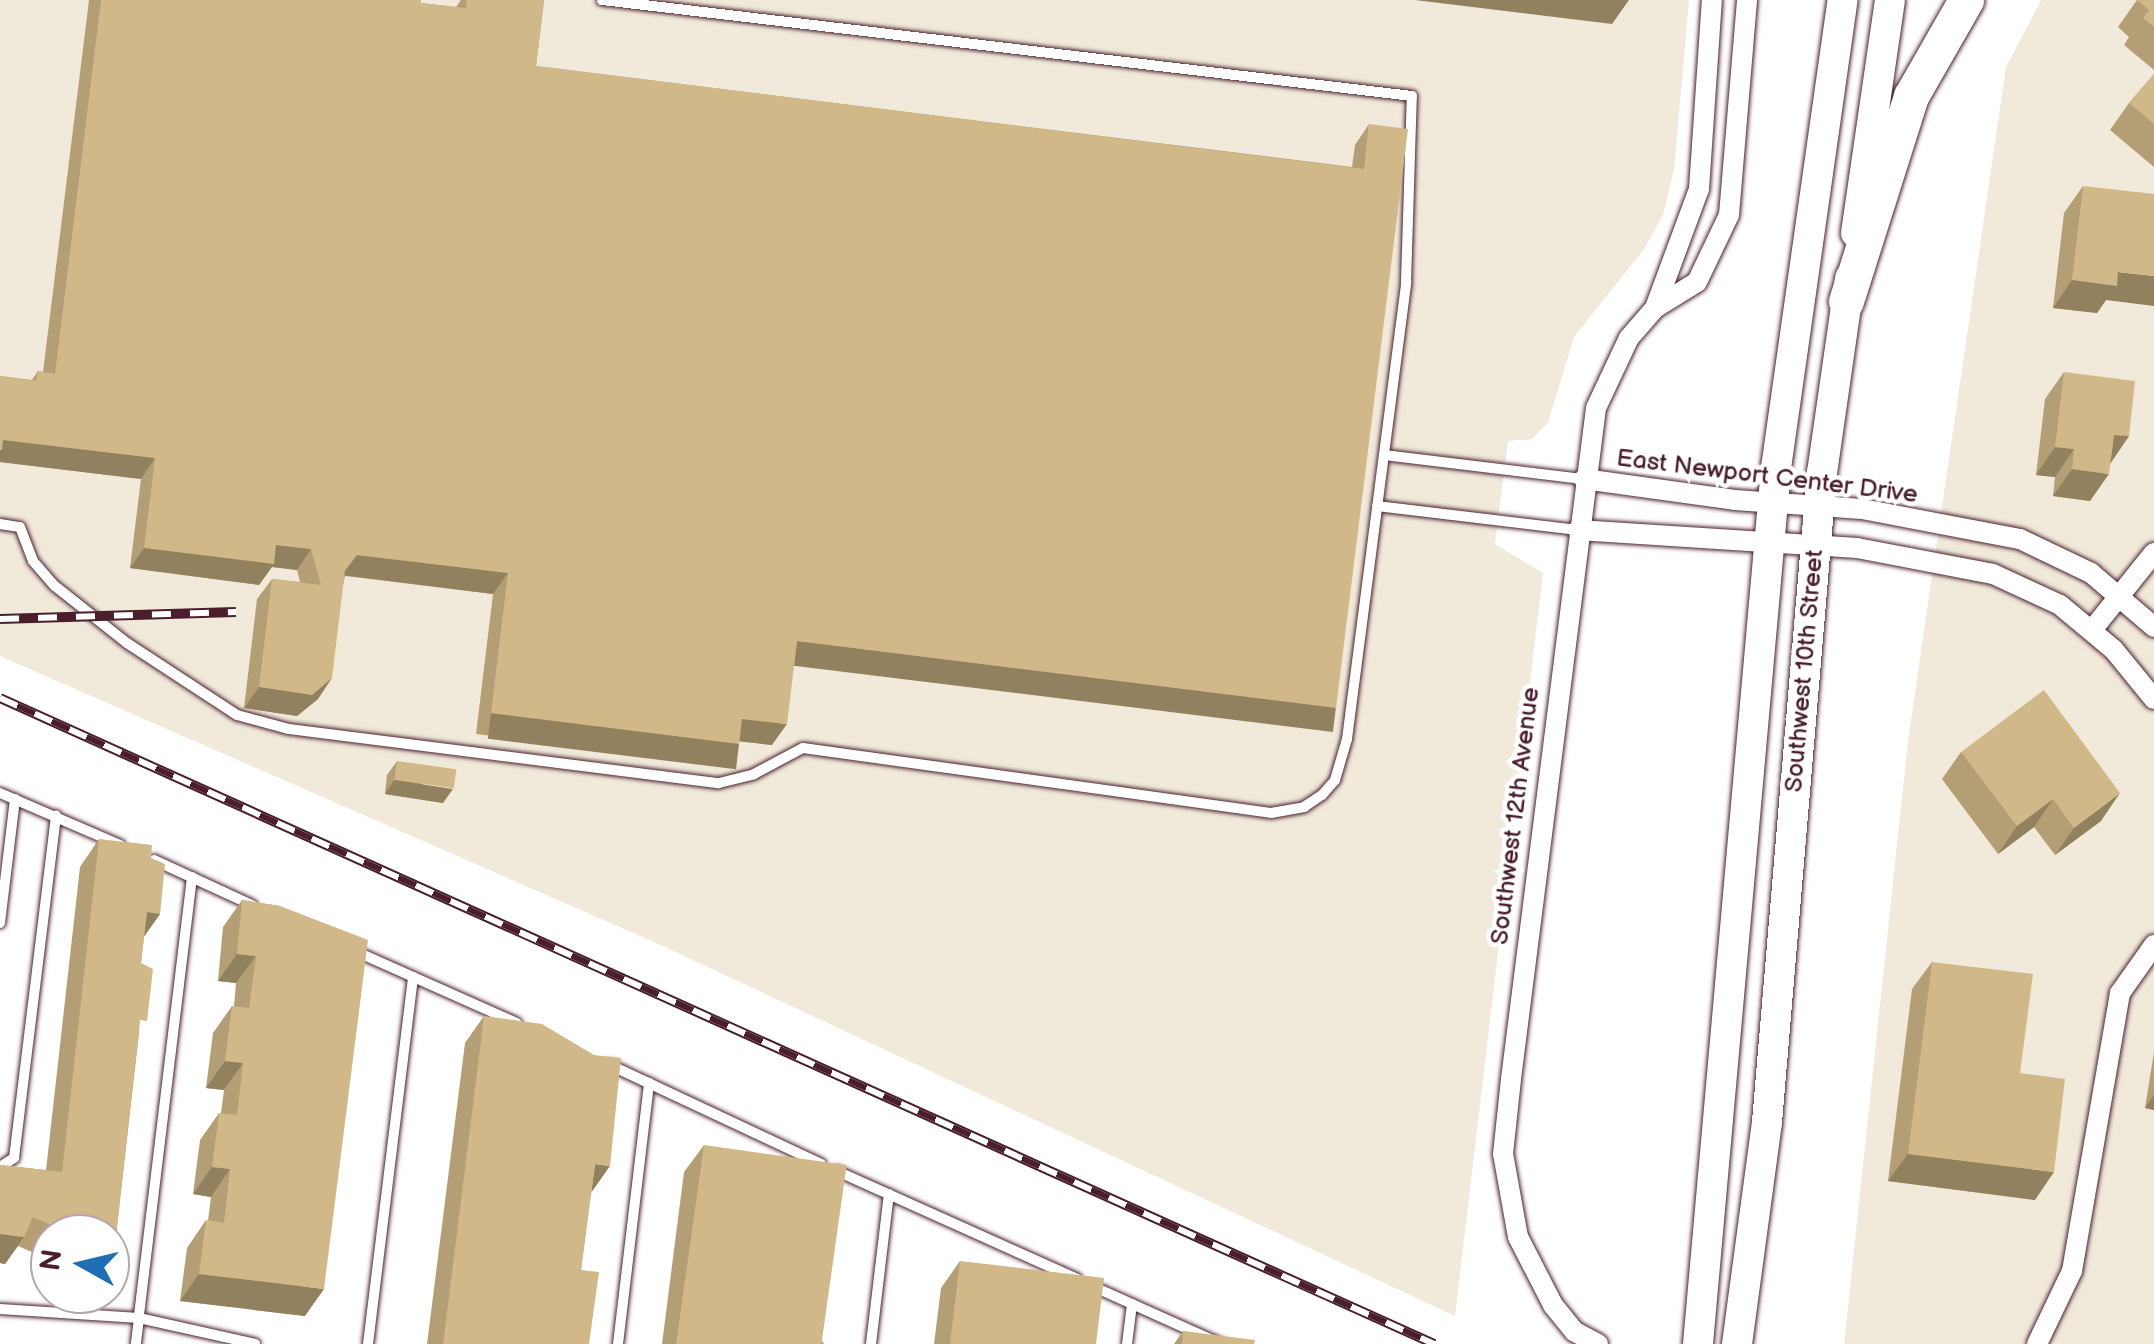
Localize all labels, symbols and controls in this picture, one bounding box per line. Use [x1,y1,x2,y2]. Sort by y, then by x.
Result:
street label: East Newport Center Drive [1615,444,1919,510]
street label: Southwest 10th Street [1779,548,1831,794]
street label: Southwest 12th Avenue [1485,686,1547,946]
north arrow [30,1214,130,1314]
text: N [34,1247,70,1273]

